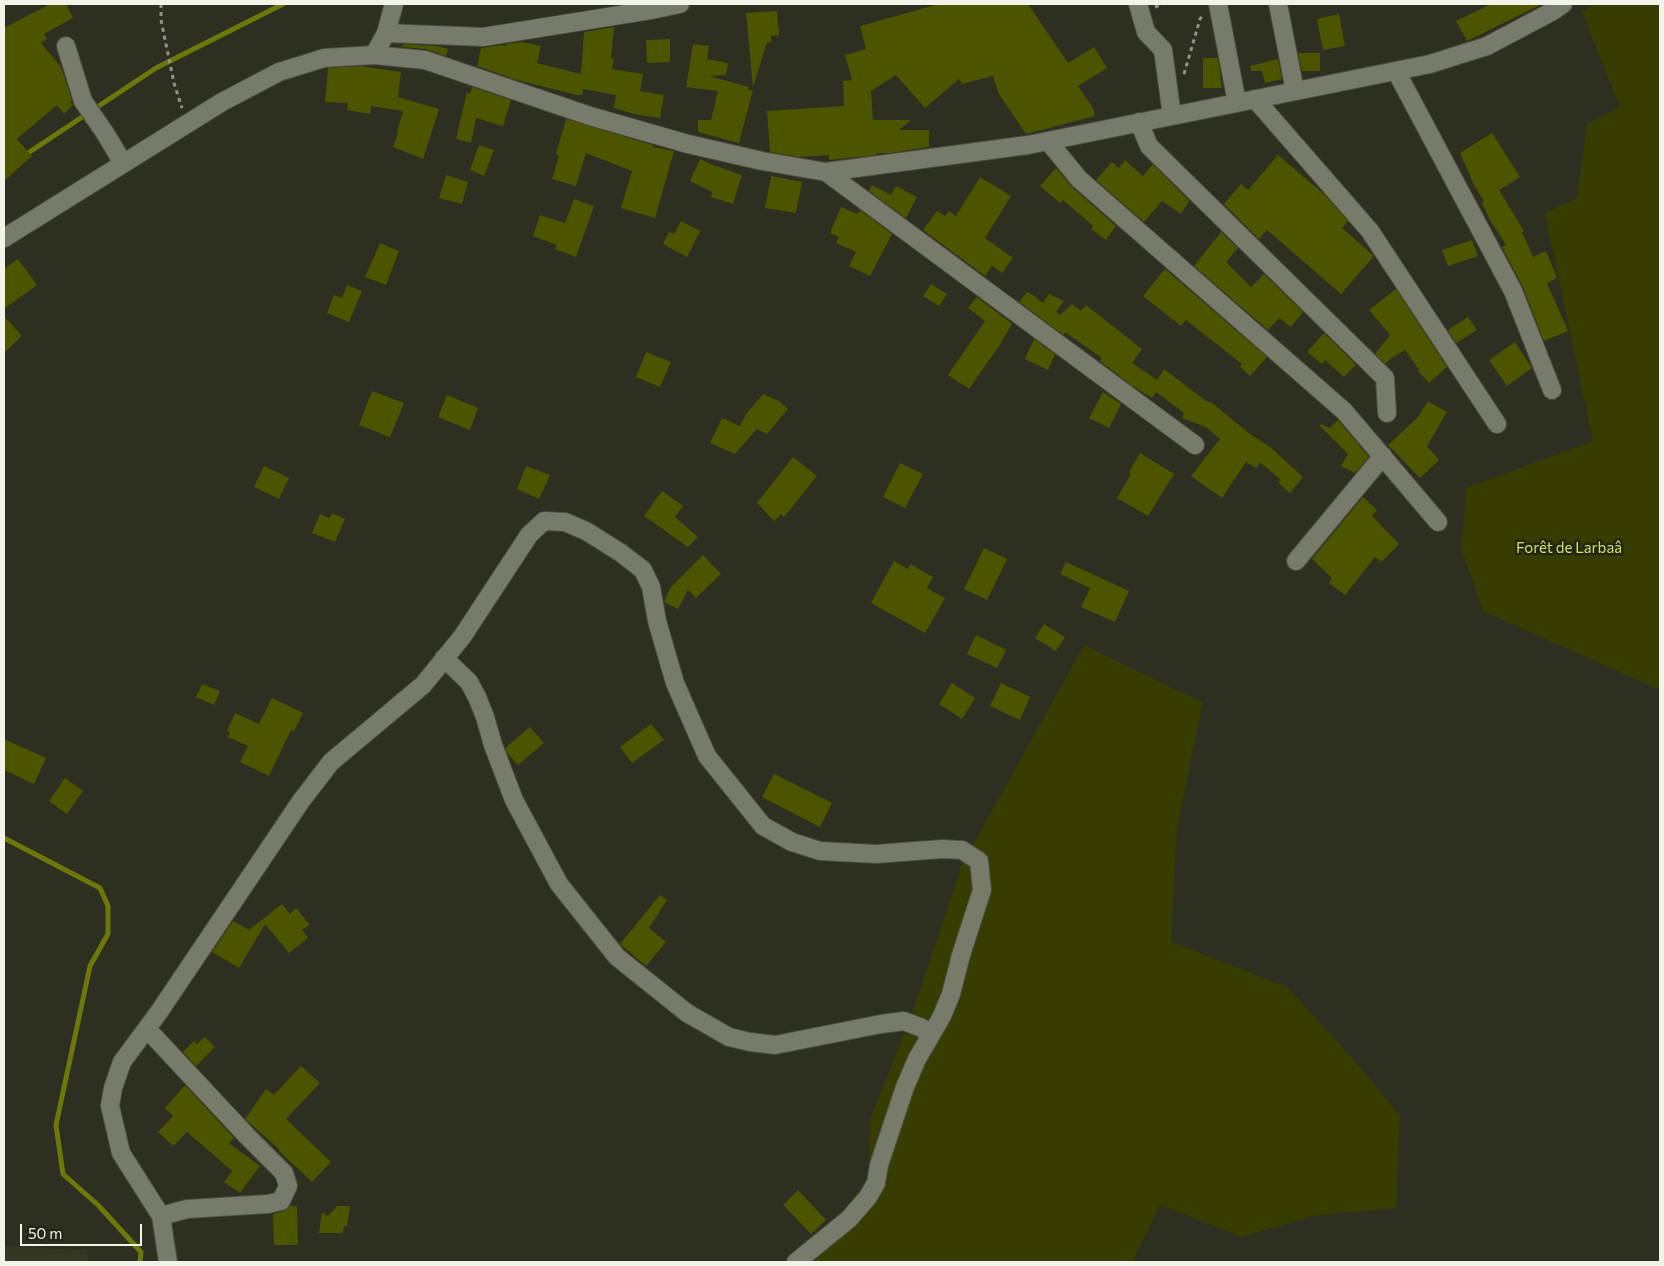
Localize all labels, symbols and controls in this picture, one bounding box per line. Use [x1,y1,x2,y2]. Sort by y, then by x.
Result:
park label: Forêt de Larbaâ [1516,539,1622,557]
scale bar [22,1214,145,1246]
text: 50 m [28,1224,62,1242]

